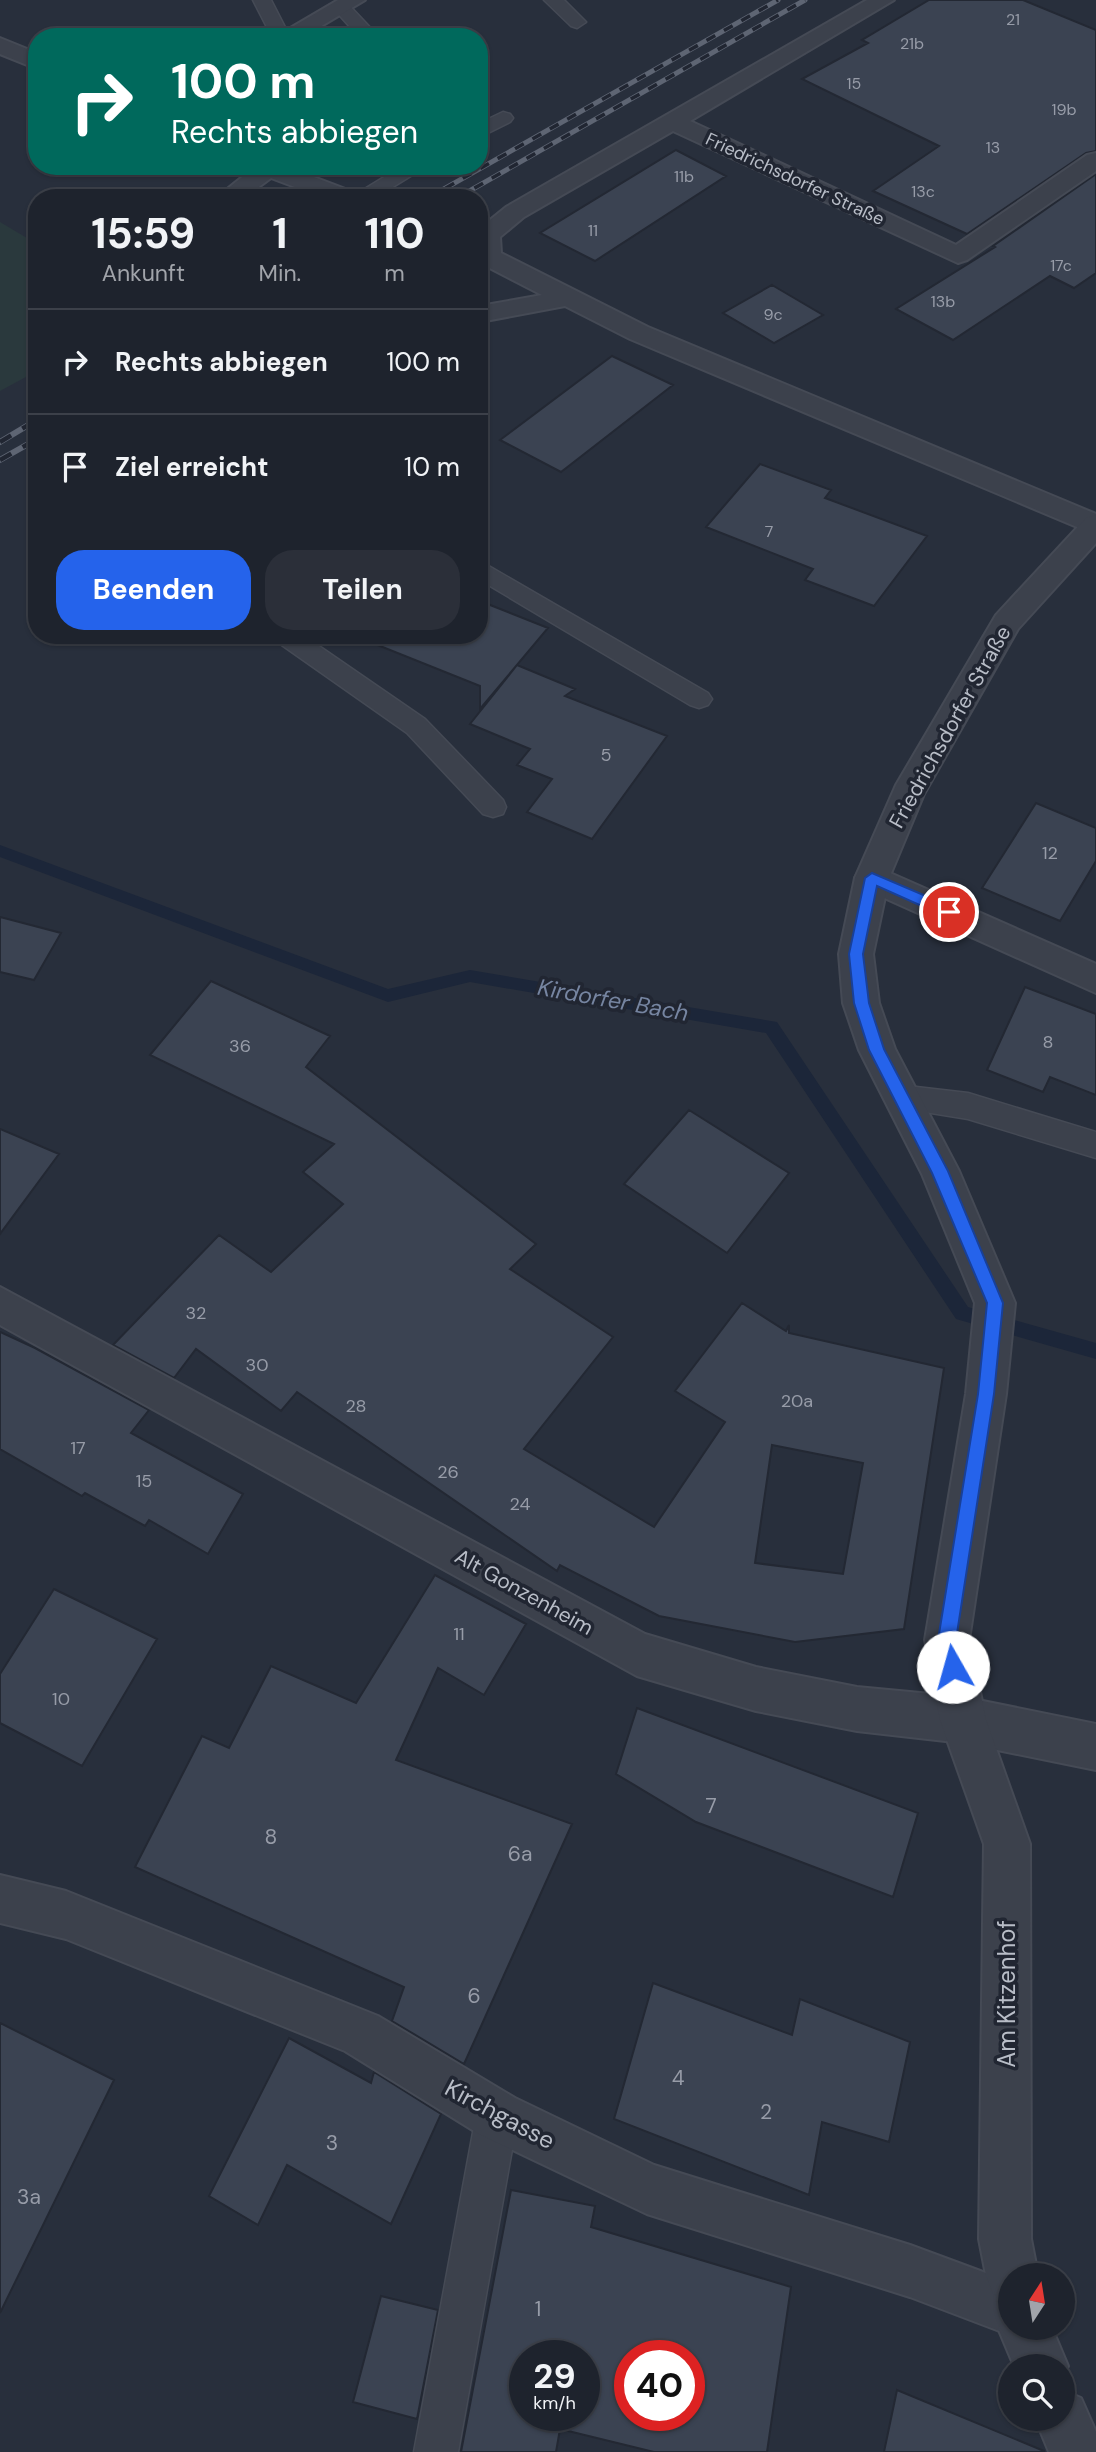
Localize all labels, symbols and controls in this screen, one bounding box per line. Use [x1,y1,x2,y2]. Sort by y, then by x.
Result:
house number: 21 [1006,9,1020,30]
house number: 21b [900,33,924,54]
text: 100 m [171,49,315,113]
icon: right [56,56,147,147]
house number: 15 [847,73,861,94]
house number: 19b [1051,99,1077,120]
text: Rechts abbiegen [171,111,418,153]
street label: Friedrichsdorfer Straße [702,127,888,231]
house number: 13 [986,137,1000,158]
house number: 11b [674,166,694,187]
house number: 13c [911,181,935,202]
text: 15:59 [91,206,195,261]
text: 1 [272,206,288,261]
text: 110 [365,206,425,261]
house number: 11 [588,220,598,241]
house number: 17c [1050,255,1072,276]
text: Ankunft [102,258,185,288]
text: Min. [259,258,301,288]
text: m [384,258,405,288]
house number: 13b [931,291,955,312]
house number: 9c [763,304,783,325]
icon: right [56,343,94,381]
text: Rechts abbiegen [115,345,328,379]
text: 100 m [386,345,460,379]
icon: arrive [56,448,94,486]
text: Ziel erreicht [115,450,268,484]
text: 10 m [404,450,460,484]
house number: 7 [765,521,773,542]
button: Beenden [56,550,251,630]
button: Teilen [265,550,460,630]
street label: Friedrichsdorfer Straße [883,621,1017,833]
house number: 5 [601,743,611,767]
house number: 12 [1042,841,1058,865]
pin [919,882,979,942]
icon: arrive [930,893,968,931]
water label: Kirdorfer Bach [535,972,691,1028]
house number: 8 [1043,1030,1053,1054]
house number: 36 [229,1034,251,1058]
house number: 32 [185,1301,207,1325]
house number: 30 [246,1353,268,1377]
house number: 20a [781,1389,813,1413]
house number: 28 [345,1394,367,1418]
house number: 17 [70,1436,86,1460]
house number: 26 [437,1460,459,1484]
house number: 15 [136,1469,152,1493]
house number: 24 [510,1492,531,1516]
street label: Alt Gonzenheim [450,1542,598,1642]
house number: 11 [453,1622,465,1646]
position arrow [916,1630,990,1704]
house number: 10 [52,1687,70,1711]
house number: 7 [705,1792,717,1820]
house number: 8 [265,1823,277,1851]
house number: 6a [508,1840,532,1868]
street label: Am Kitzenhof [991,1920,1022,2068]
house number: 6 [467,1982,481,2010]
house number: 4 [672,2064,685,2092]
street label: Kirchgasse [440,2072,560,2156]
house number: 2 [760,2098,772,2126]
house number: 3 [326,2129,338,2157]
house number: 3a [17,2183,41,2211]
north arrow [998,2263,1074,2340]
map controls [998,2263,1075,2431]
house number: 1 [535,2295,541,2323]
speed limit sign: 40 [614,2340,705,2431]
text: 29 [533,2353,576,2399]
button: search [998,2354,1075,2431]
text: km/h [533,2391,576,2415]

